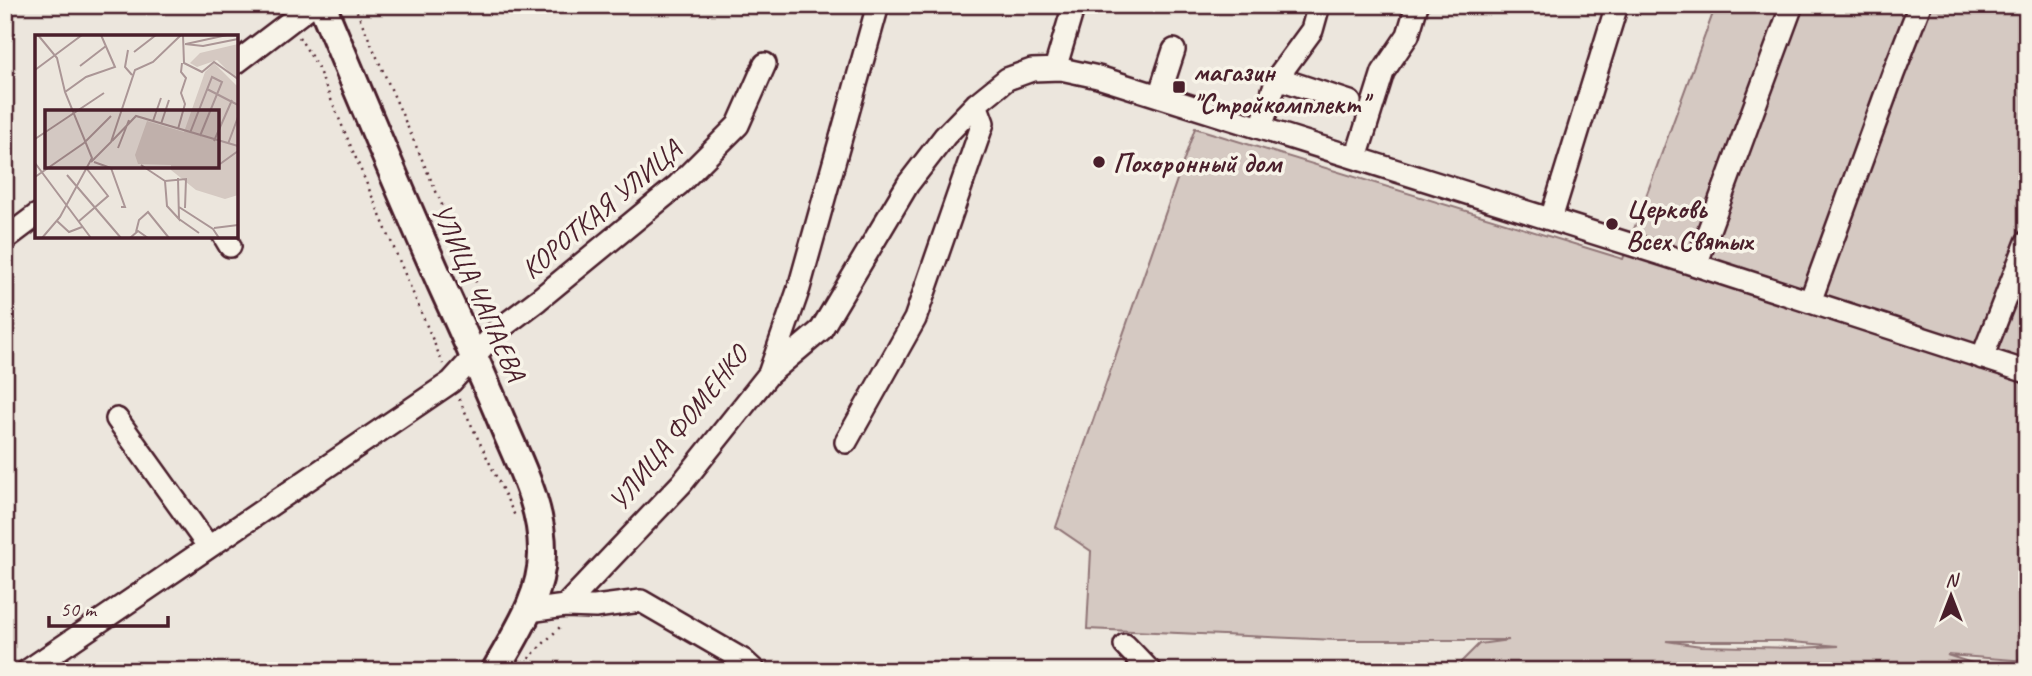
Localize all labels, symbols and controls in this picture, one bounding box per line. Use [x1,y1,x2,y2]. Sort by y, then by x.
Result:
inset map [35,35,238,238]
place label: магазин "Стройкомплект" [1193,54,1374,121]
marker: магазин "Стройкомплект" [1171,79,1187,95]
street label: КОРОТКАЯ УЛИЦА [514,131,690,286]
place label: Похоронный дом [1113,145,1284,180]
marker: Похоронный дом [1091,154,1107,170]
place label: Церковь Всех Святых [1626,191,1755,258]
street label: УЛИЦА ЧАПАЕВА [424,198,534,388]
marker: Церковь Всех Святых [1604,216,1620,232]
street label: УЛИЦА ФОМЕНКО [601,336,757,518]
north arrow [1916,560,1986,630]
text: N [1945,568,1960,592]
scale bar [49,585,168,629]
text: 50 m [60,596,98,622]

